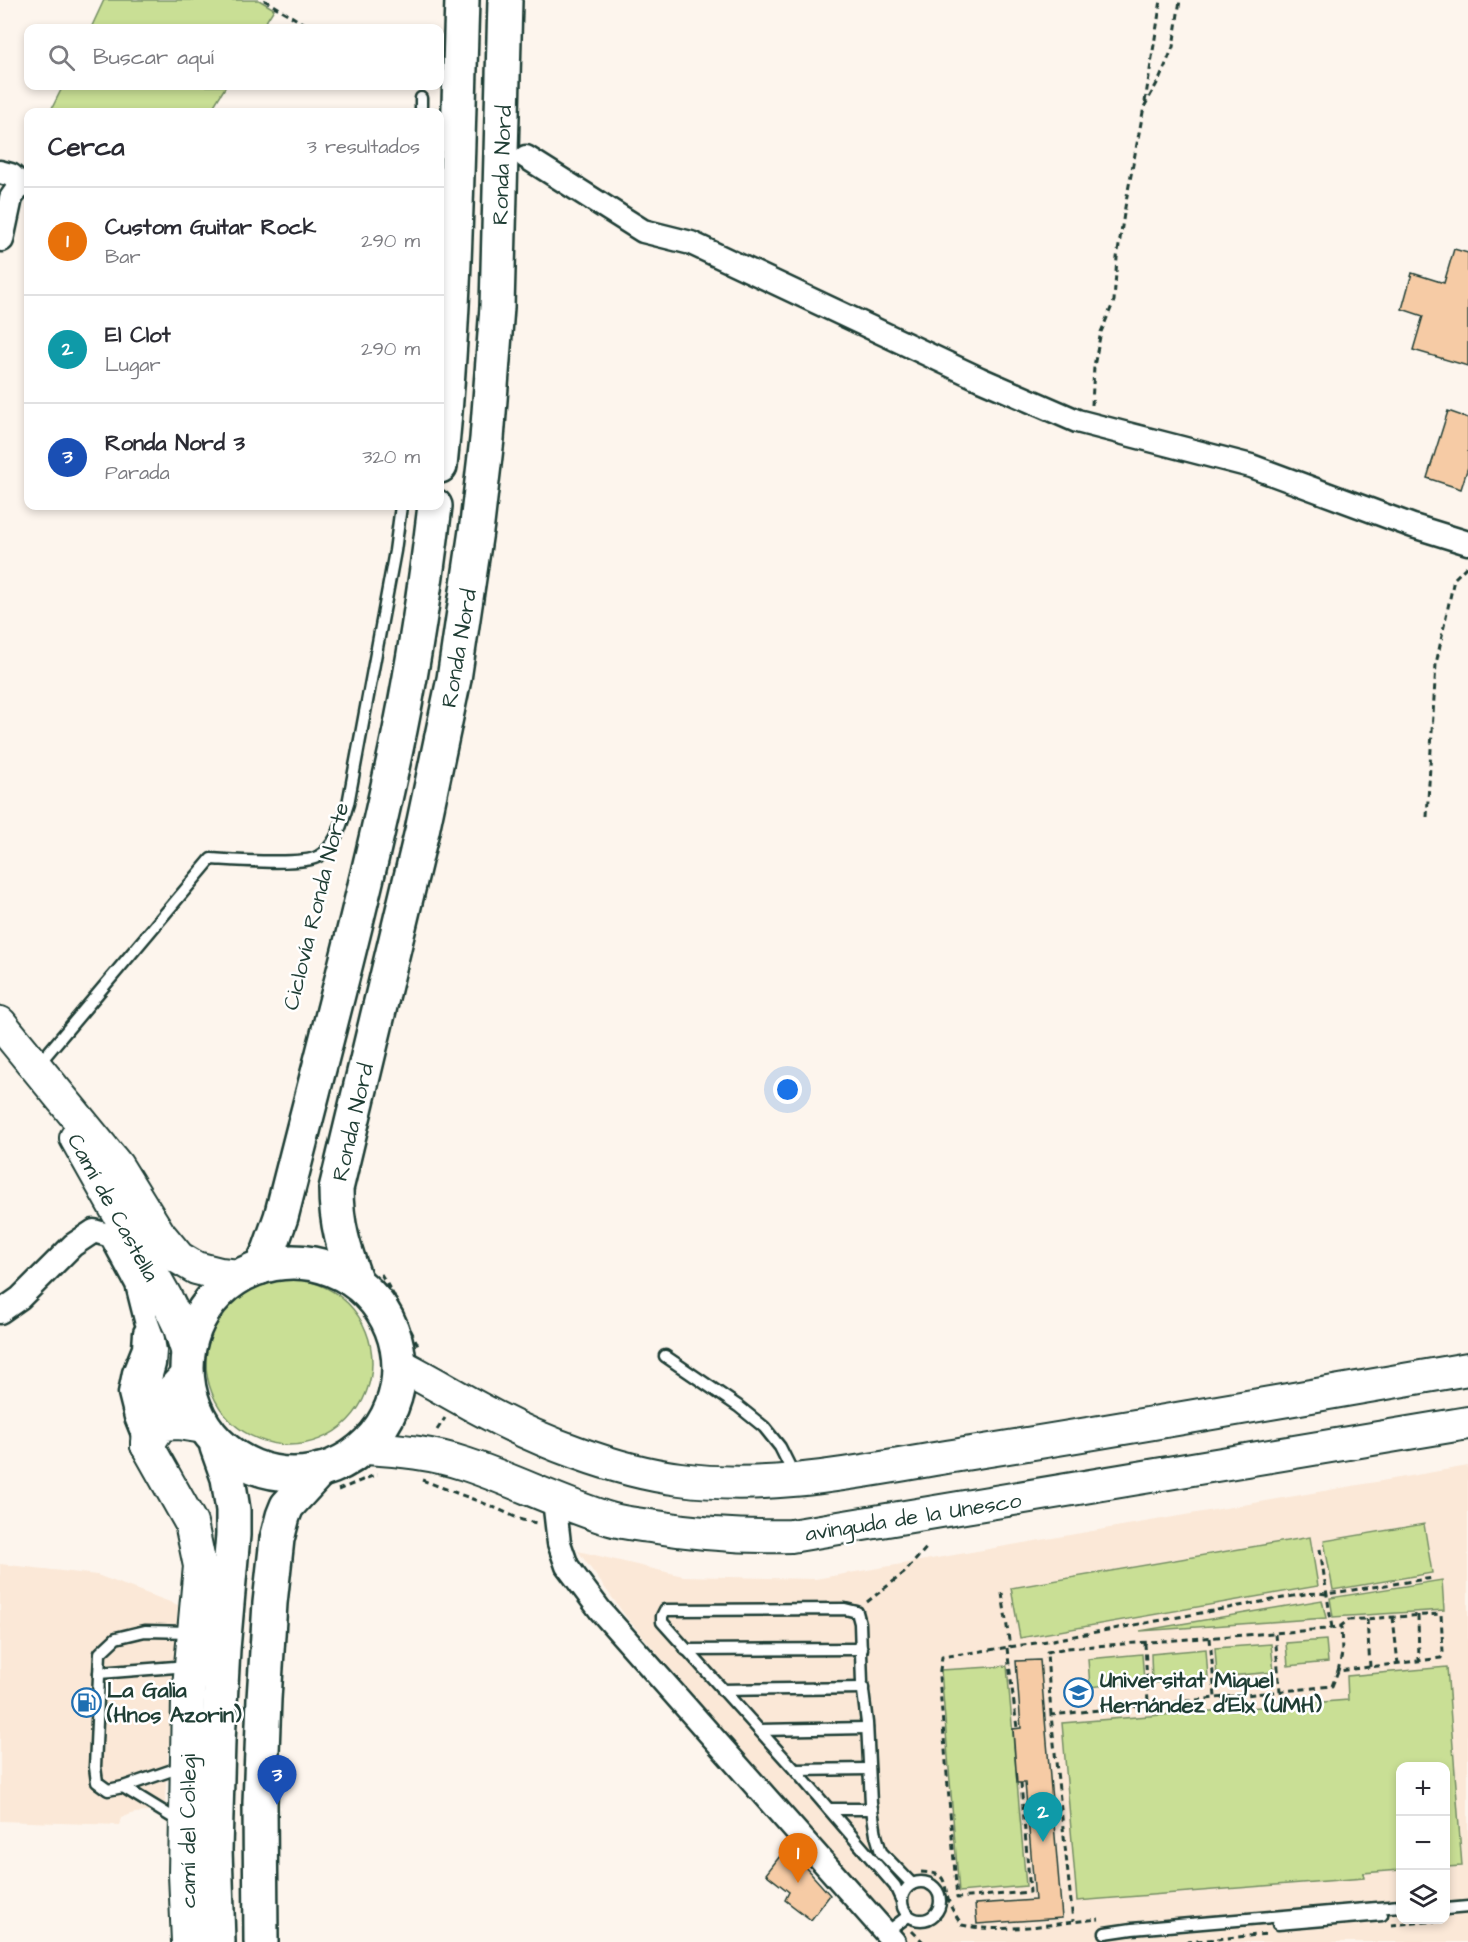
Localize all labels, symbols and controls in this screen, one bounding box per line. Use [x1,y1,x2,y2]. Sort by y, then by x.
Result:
search box [24,24,444,90]
icon: search [45,41,78,74]
text: Buscar aquí [93,42,214,73]
street label: Ronda Nord [485,105,520,226]
text: Cerca [48,129,125,165]
text: 3 resultados [307,133,420,161]
text: Custom Guitar Rock [105,212,316,243]
text: 1 [66,227,69,255]
text: 290 m [361,227,420,255]
text: Bar [105,243,140,271]
text: El Clot [105,320,171,351]
text: 2 [62,335,73,363]
text: 290 m [361,335,420,363]
text: Lugar [105,351,161,379]
text: Ronda Nord 3 [105,428,245,459]
text: 3 [62,443,73,471]
text: 320 m [362,443,420,471]
text: Parada [105,459,170,487]
street label: Ronda Nord [434,587,485,710]
street label: Ciclovía Ronda Norte [276,799,357,1013]
street label: Ronda Nord [325,1060,382,1184]
your location [773,1075,802,1104]
street label: Camí de Castella [59,1128,166,1287]
street label: avinguda de la Unesco [803,1485,1024,1551]
place label: Universitat Miguel Hernández d'Elx (UMH) [1100,1665,1322,1721]
place label: La Galia (Hnos Azorin) [106,1675,242,1731]
school or university icon: Universitat Miguel Hernández d'Elx (UMH) [1063,1676,1095,1708]
fuel station icon: La Galia (Hnos Azorin) [70,1686,102,1718]
street label: camí del Col·legi [173,1754,205,1908]
pin: 3 [258,1756,296,1805]
map controls [1396,1762,1450,1924]
button: + [1396,1762,1450,1816]
pin: 2 [1024,1792,1062,1842]
button: − [1396,1816,1450,1870]
pin: 1 [778,1834,818,1883]
button: layers [1396,1870,1450,1924]

